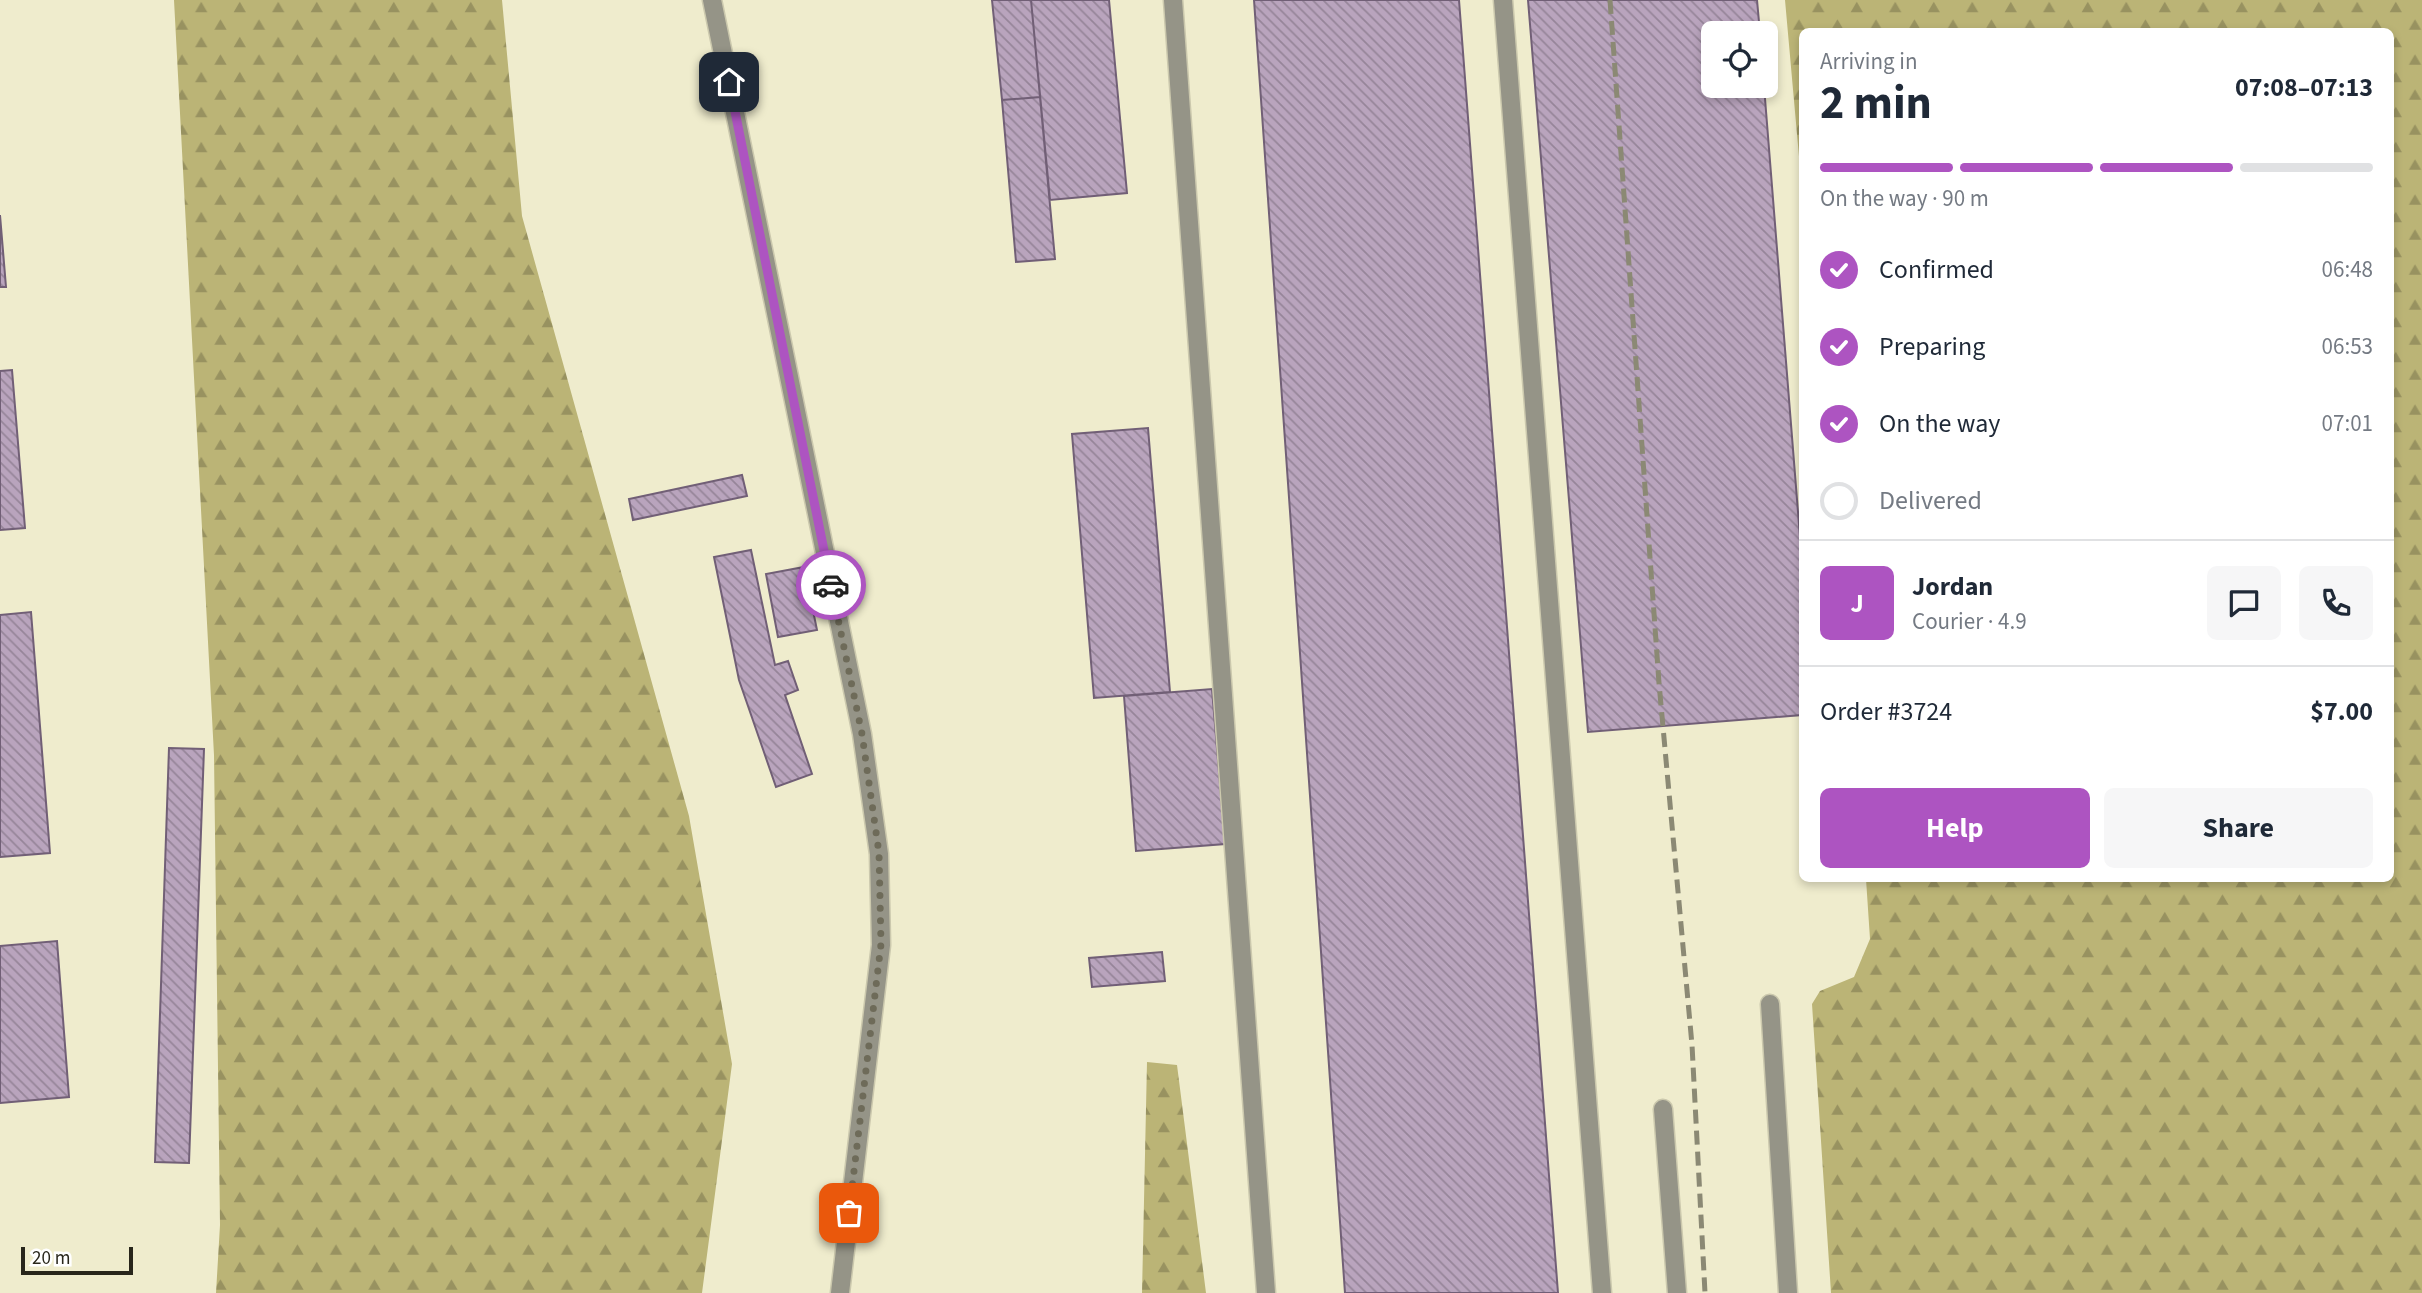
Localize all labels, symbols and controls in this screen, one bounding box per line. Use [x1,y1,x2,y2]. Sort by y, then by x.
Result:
map controls [1701,21,1778,98]
button: locate [1701,21,1778,98]
text: Arriving in [1820,45,1918,78]
pin [699,52,759,112]
icon: home [710,63,748,101]
text: 07:08–07:13 [2235,69,2373,106]
text: 2 min [1820,71,1932,136]
text: On the way · 90 m [1820,182,1989,215]
icon: check [1820,251,1858,289]
text: Confirmed [1879,251,1994,288]
text: 06:48 [2322,253,2373,286]
icon: check [1820,328,1858,366]
text: Preparing [1879,328,1985,365]
text: 06:53 [2322,330,2373,363]
icon: check [1820,405,1858,443]
text: On the way [1879,405,2000,442]
text: 07:01 [2322,407,2373,440]
text: Delivered [1879,482,1982,519]
courier [796,550,866,620]
icon: car [812,566,850,604]
button: chat [2207,566,2281,640]
button: phone [2299,566,2373,640]
text: Jordan [1912,568,1993,605]
text: J [1850,585,1864,622]
text: Courier · 4.9 [1912,605,2027,638]
text: Order #3724 [1820,693,1952,730]
text: $7.00 [2310,693,2373,730]
button: Help [1820,788,2090,868]
button: Share [2104,788,2373,868]
pin [819,1183,879,1243]
icon: bag [830,1194,868,1232]
scale bar [21,1244,133,1276]
text: 20 m [32,1245,70,1272]

